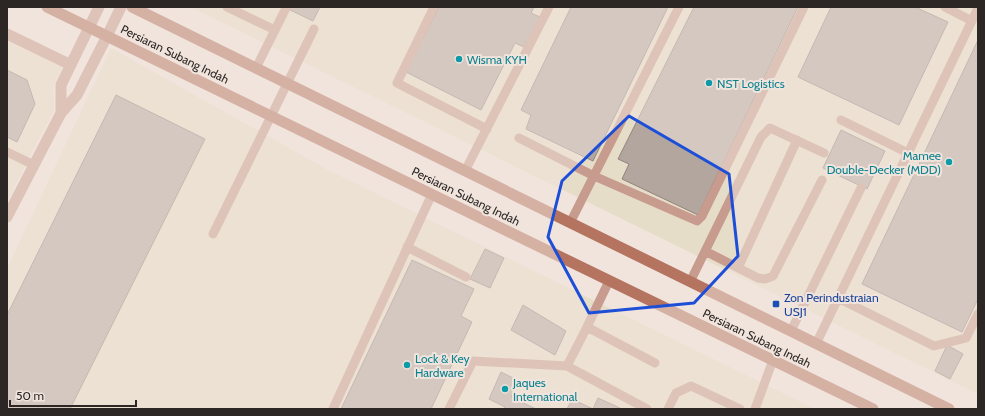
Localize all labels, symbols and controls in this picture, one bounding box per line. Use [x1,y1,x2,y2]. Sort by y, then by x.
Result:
street label: Persiaran Subang Indah [119,21,231,87]
place label: Wisma KYH [467,52,527,67]
marker: Wisma KYH [454,54,464,64]
place label: NST Logistics [717,76,785,91]
marker: NST Logistics [704,78,714,88]
place label: Mamee Double-Decker (MDD) [827,148,941,177]
marker: Mamee Double-Decker (MDD) [944,157,954,167]
street label: Persiaran Subang Indah [410,163,522,229]
place label: Zon Perindustraian USJ1 [784,290,879,319]
marker: Zon Perindustraian USJ1 [771,299,781,309]
street label: Persiaran Subang Indah [701,305,813,371]
place label: Lock & Key Hardware [415,351,470,380]
marker: Lock & Key Hardware [402,360,412,370]
place label: Jaques International [512,375,578,404]
scale bar [10,382,136,408]
marker: Jaques International [500,384,510,394]
text: 50 m [16,388,44,403]

